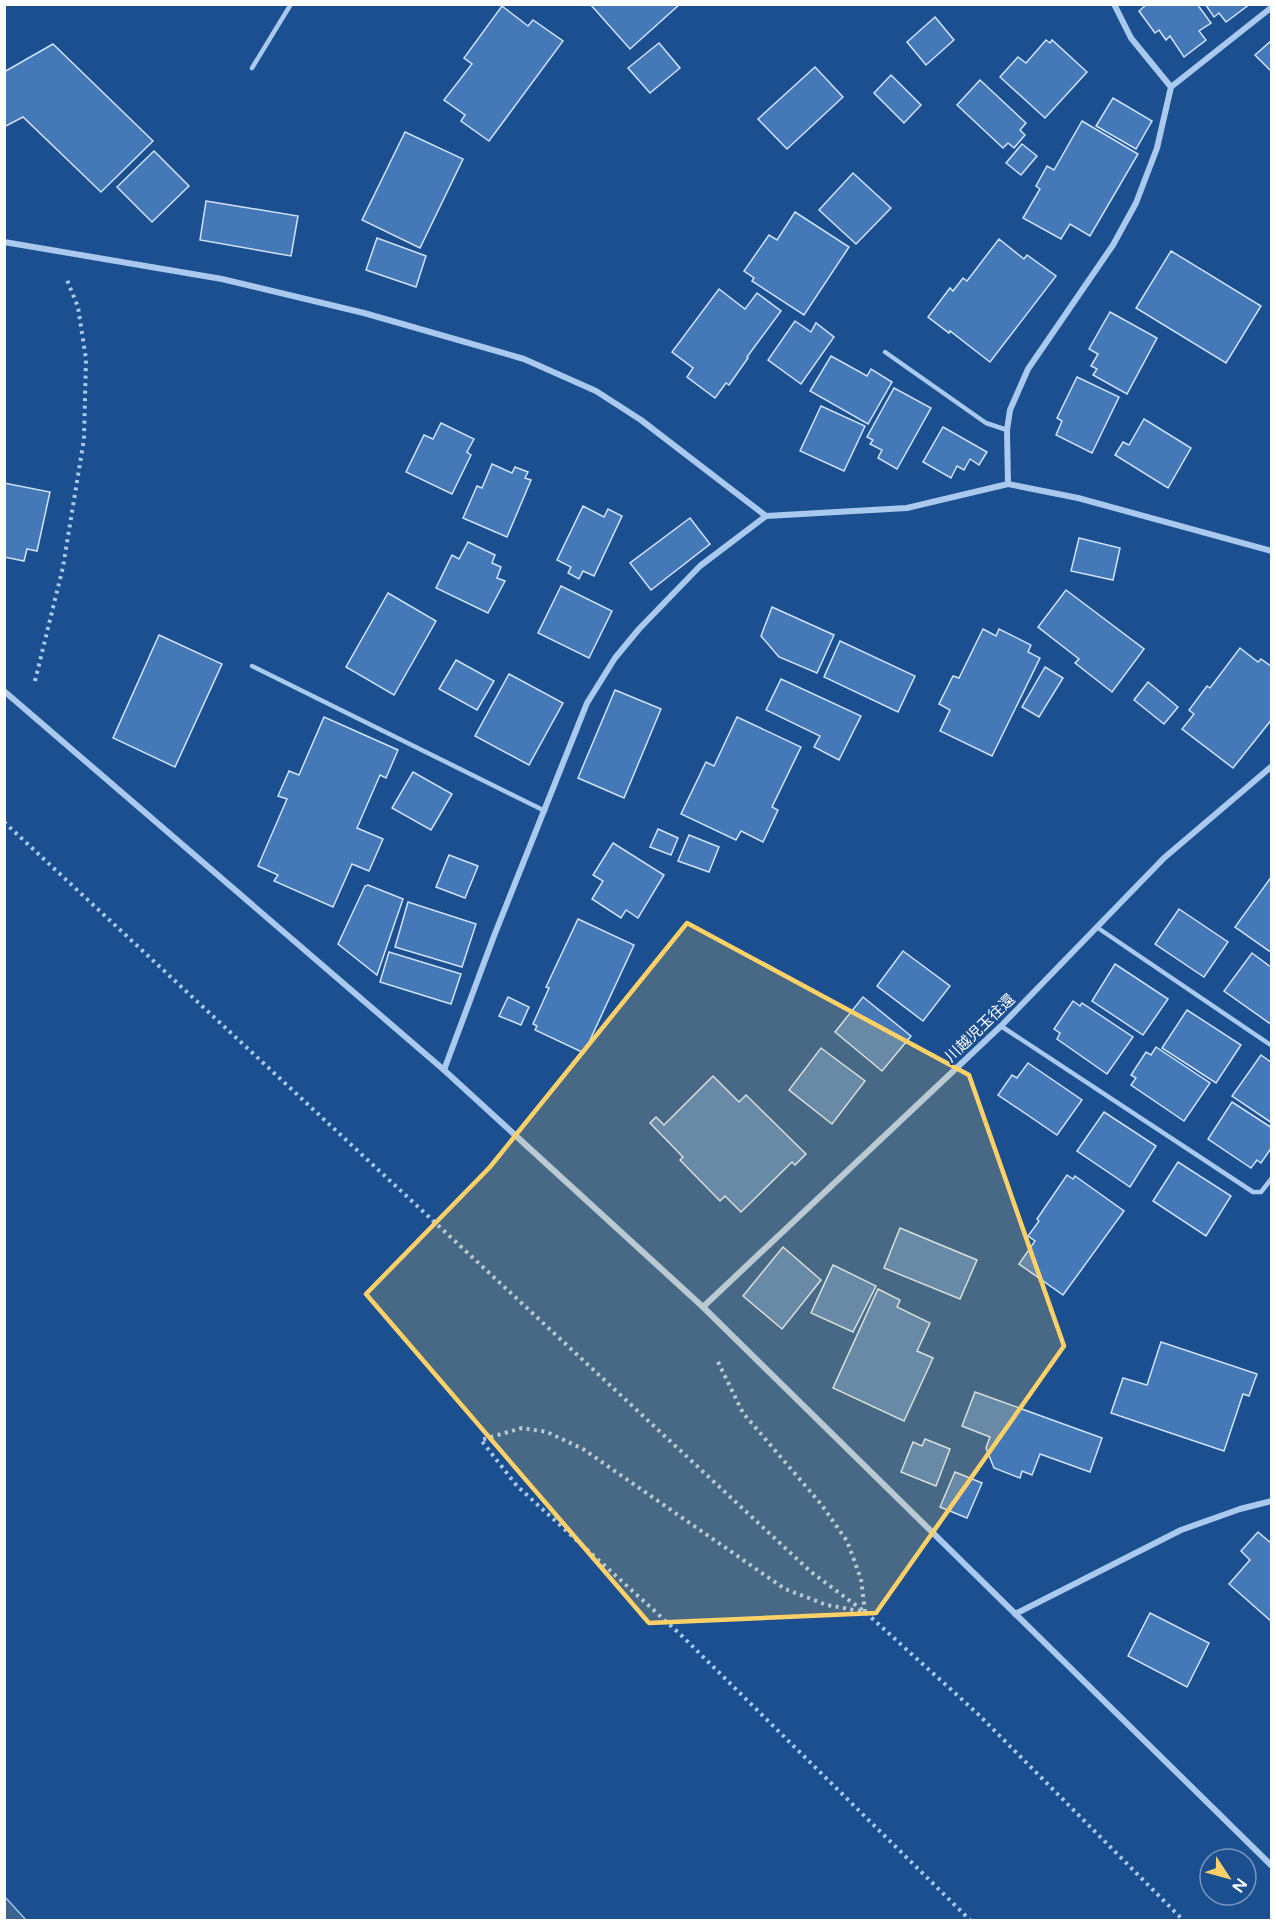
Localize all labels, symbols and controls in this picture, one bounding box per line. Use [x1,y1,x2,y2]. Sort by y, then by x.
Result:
street label: 川越児玉往還 [941,990,1019,1066]
north arrow [1198,1847,1258,1907]
text: N [1227,1874,1251,1896]

